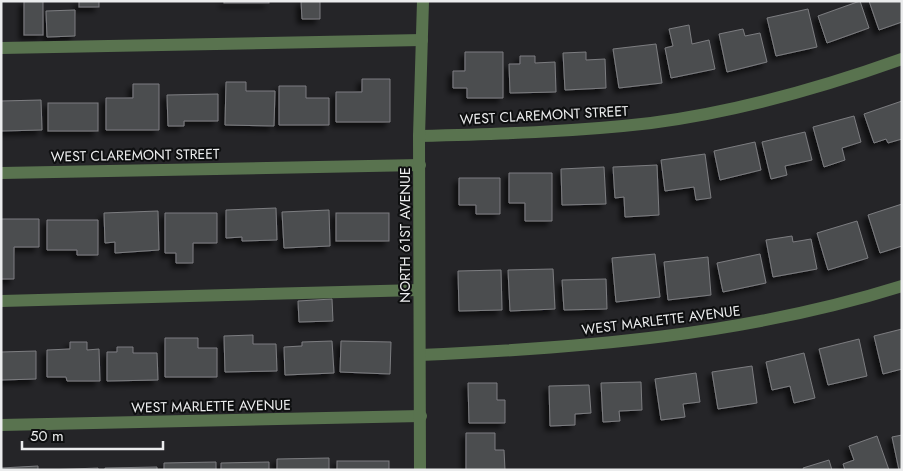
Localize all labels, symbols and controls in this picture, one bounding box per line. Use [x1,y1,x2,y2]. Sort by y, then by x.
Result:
street label: WEST CLAREMONT STREET [459,101,629,129]
street label: WEST CLAREMONT STREET [50,144,220,166]
street label: NORTH 61ST AVENUE [395,167,415,303]
street label: WEST MARLETTE AVENUE [580,300,742,340]
street label: WEST MARLETTE AVENUE [131,395,291,417]
scale bar [22,418,164,450]
text: 50 m [30,425,64,447]

